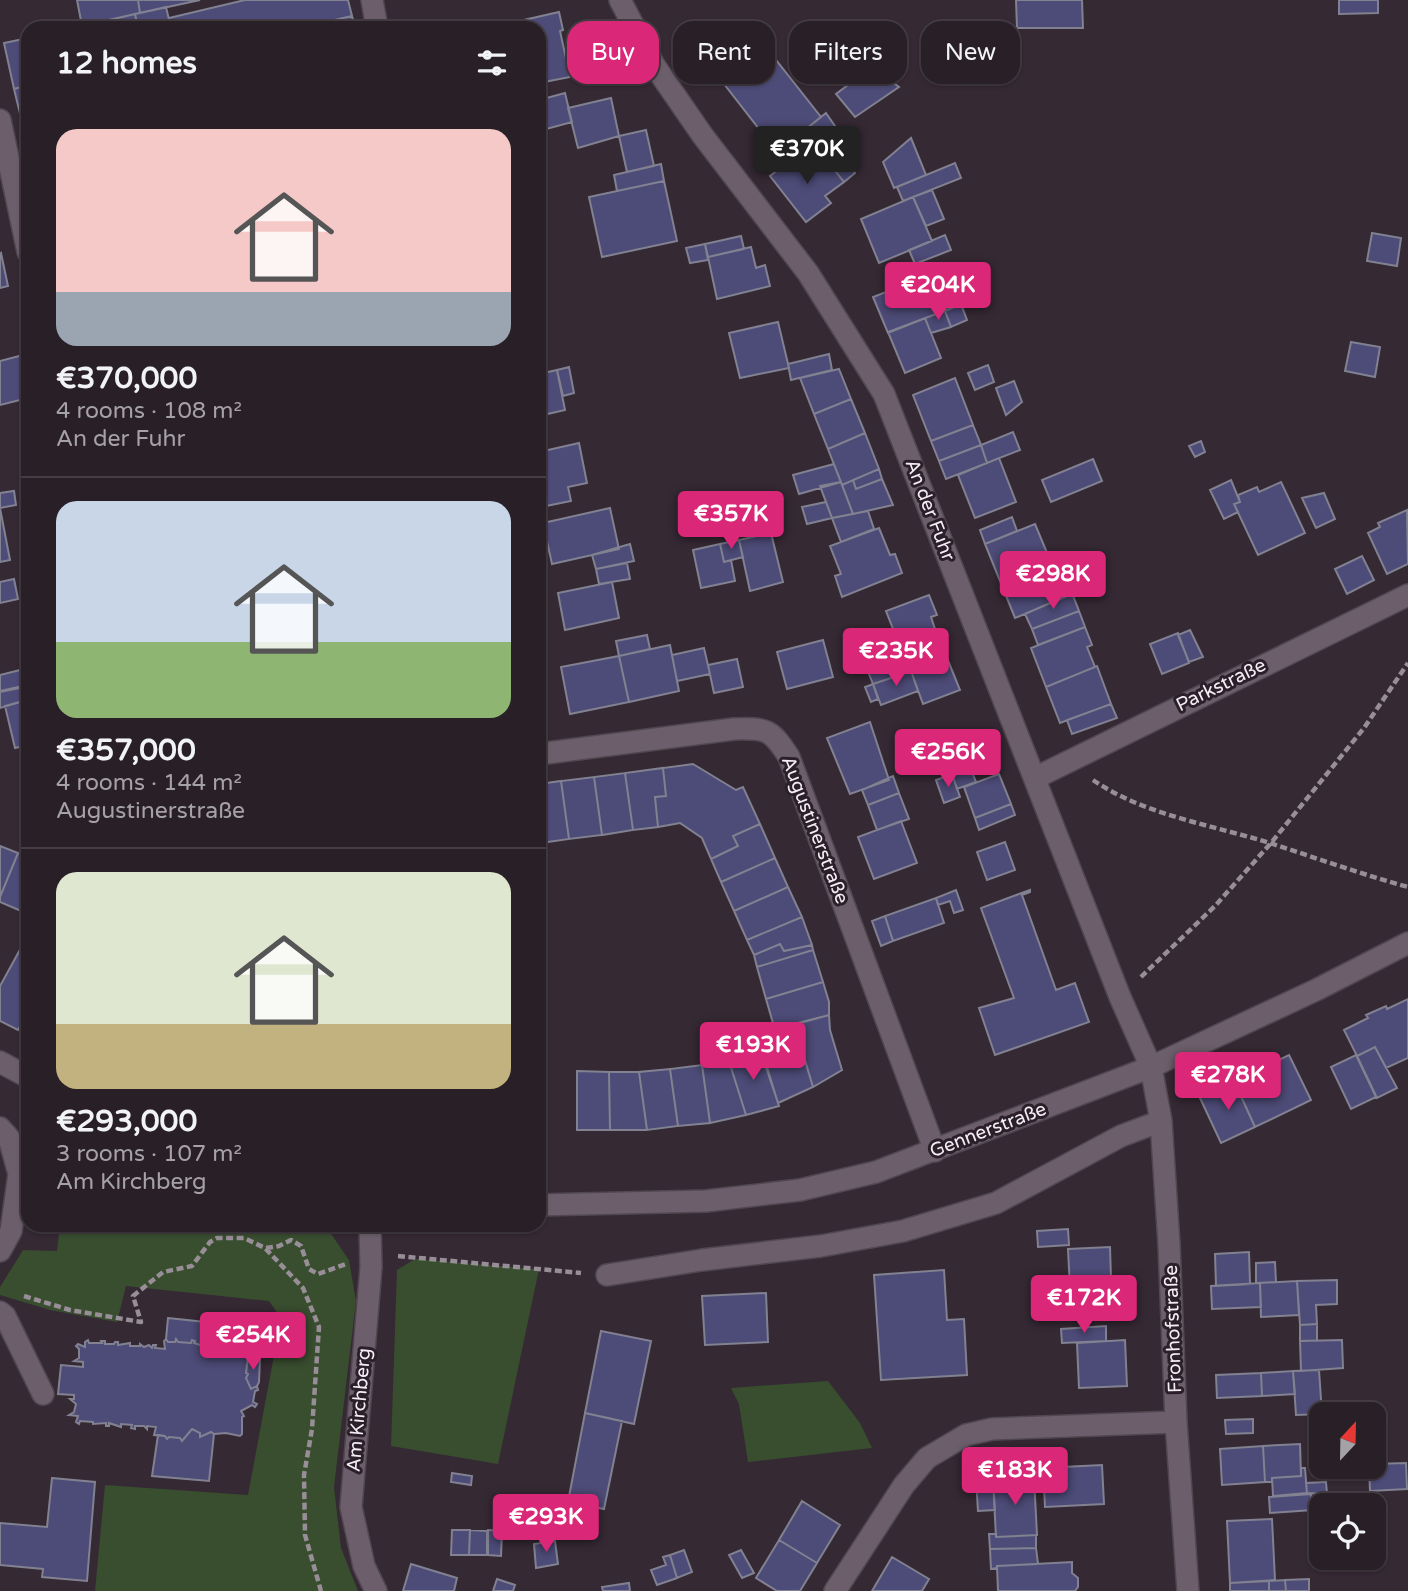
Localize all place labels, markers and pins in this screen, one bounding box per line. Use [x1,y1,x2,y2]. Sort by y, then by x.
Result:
pin: €370K [758,127,856,186]
pin: €204K [889,262,987,322]
pin: €357K [682,491,780,551]
pin: €298K [1004,552,1102,611]
pin: €235K [847,628,945,688]
pin: €256K [899,730,997,789]
pin: €193K [704,1023,802,1082]
pin: €278K [1179,1052,1277,1112]
pin: €172K [1035,1276,1133,1335]
pin: €254K [204,1312,302,1372]
pin: €183K [966,1448,1064,1507]
pin: €293K [497,1494,595,1554]

